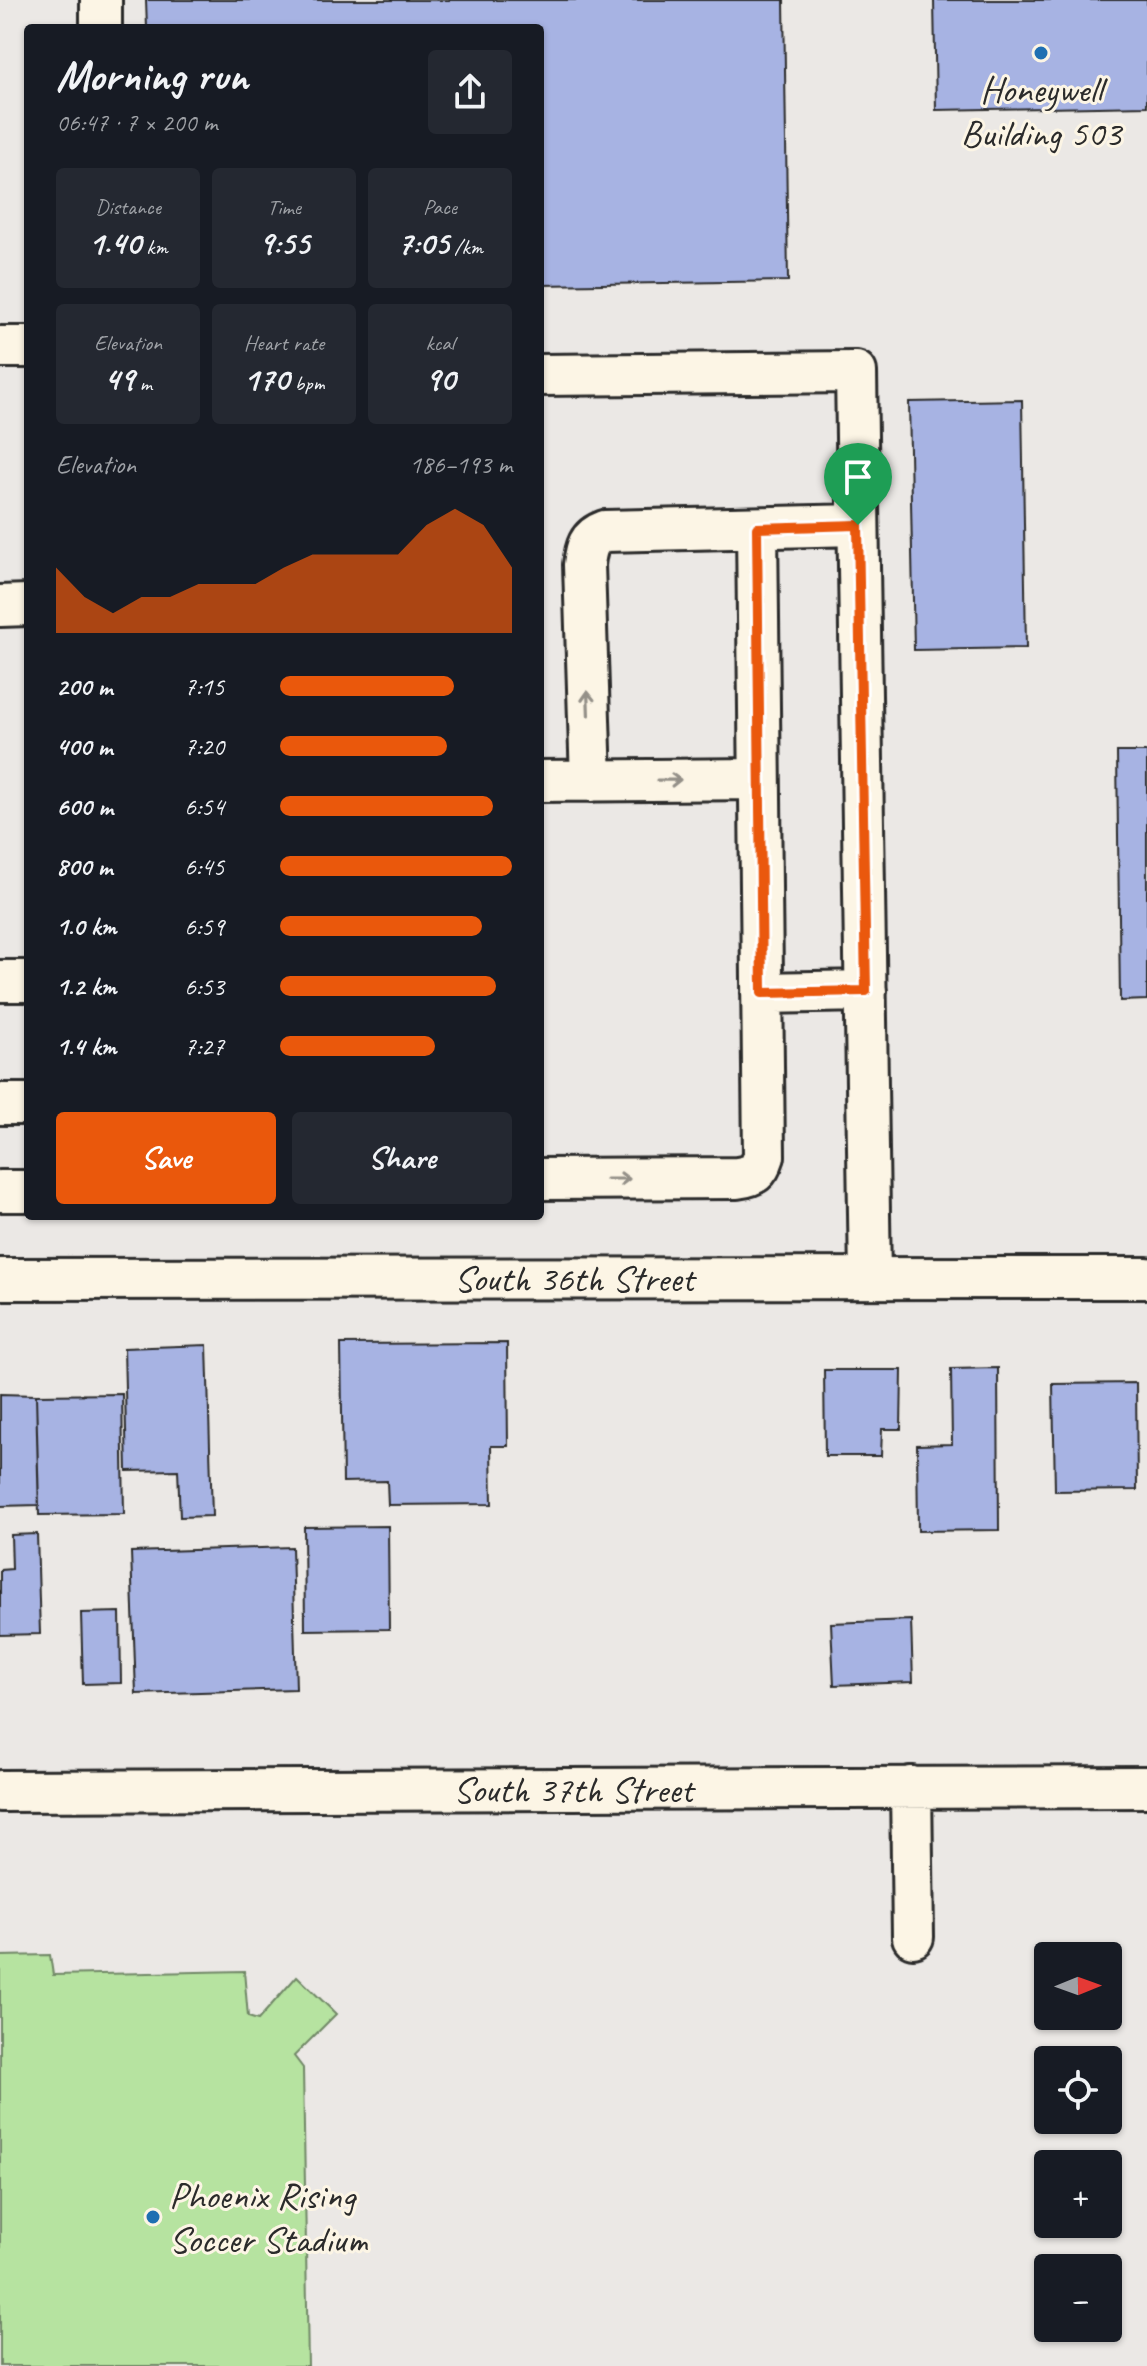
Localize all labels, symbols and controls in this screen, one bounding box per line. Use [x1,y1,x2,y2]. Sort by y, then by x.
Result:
marker: Honeywell Building 503 [1032,44,1050,62]
text: Morning run [56,48,248,103]
button: share [428,50,512,134]
place label: Honeywell Building 503 [961,66,1124,157]
text: 06:47 · 7 × 200 m [56,106,217,139]
text: Distance [95,193,161,221]
text: Time [267,193,301,221]
text: Pace [423,193,457,221]
text: 1.40 [88,221,141,264]
text: 9:55 [258,221,310,264]
text: 7:05 [397,221,449,264]
text: km [141,233,168,261]
text: /km [449,233,483,261]
text: Elevation [94,329,162,357]
text: Heart rate [244,329,324,357]
text: kcal [425,329,455,357]
text: 49 [104,357,134,400]
text: 170 [243,357,289,400]
text: 90 [425,357,455,400]
text: m [134,369,152,397]
text: bpm [289,369,325,397]
pin [824,443,892,525]
text: Elevation [56,448,136,481]
text: 186–193 m [409,448,512,481]
icon: arrive [836,455,880,499]
text: 200 m [56,670,112,703]
text: 7:15 [184,670,224,703]
one-way arrow [581,690,596,717]
text: 400 m [56,730,112,763]
text: 7:20 [184,730,224,763]
one-way arrow [655,772,682,787]
text: 600 m [56,790,113,823]
text: 6:54 [184,790,224,823]
text: 800 m [56,850,112,883]
text: 6:45 [184,850,224,883]
text: 1.0 km [56,910,116,943]
text: 6:59 [184,910,224,943]
text: 1.2 km [56,970,116,1003]
text: 6:53 [184,970,224,1003]
text: 1.4 km [56,1030,116,1063]
text: 7:27 [184,1030,224,1063]
button: Save [56,1112,276,1204]
button: Share [292,1112,512,1204]
one-way arrow [604,1171,631,1186]
street label: South 36th Street [454,1255,697,1302]
street label: South 37th Street [453,1766,696,1813]
north arrow [1034,1942,1122,2030]
map controls [1034,1942,1122,2342]
button: locate [1034,2046,1122,2134]
button: + [1034,2150,1122,2238]
place label: Phoenix Rising Soccer Stadium [169,2172,369,2263]
marker: Phoenix Rising Soccer Stadium [144,2208,162,2226]
button: − [1034,2254,1122,2342]

